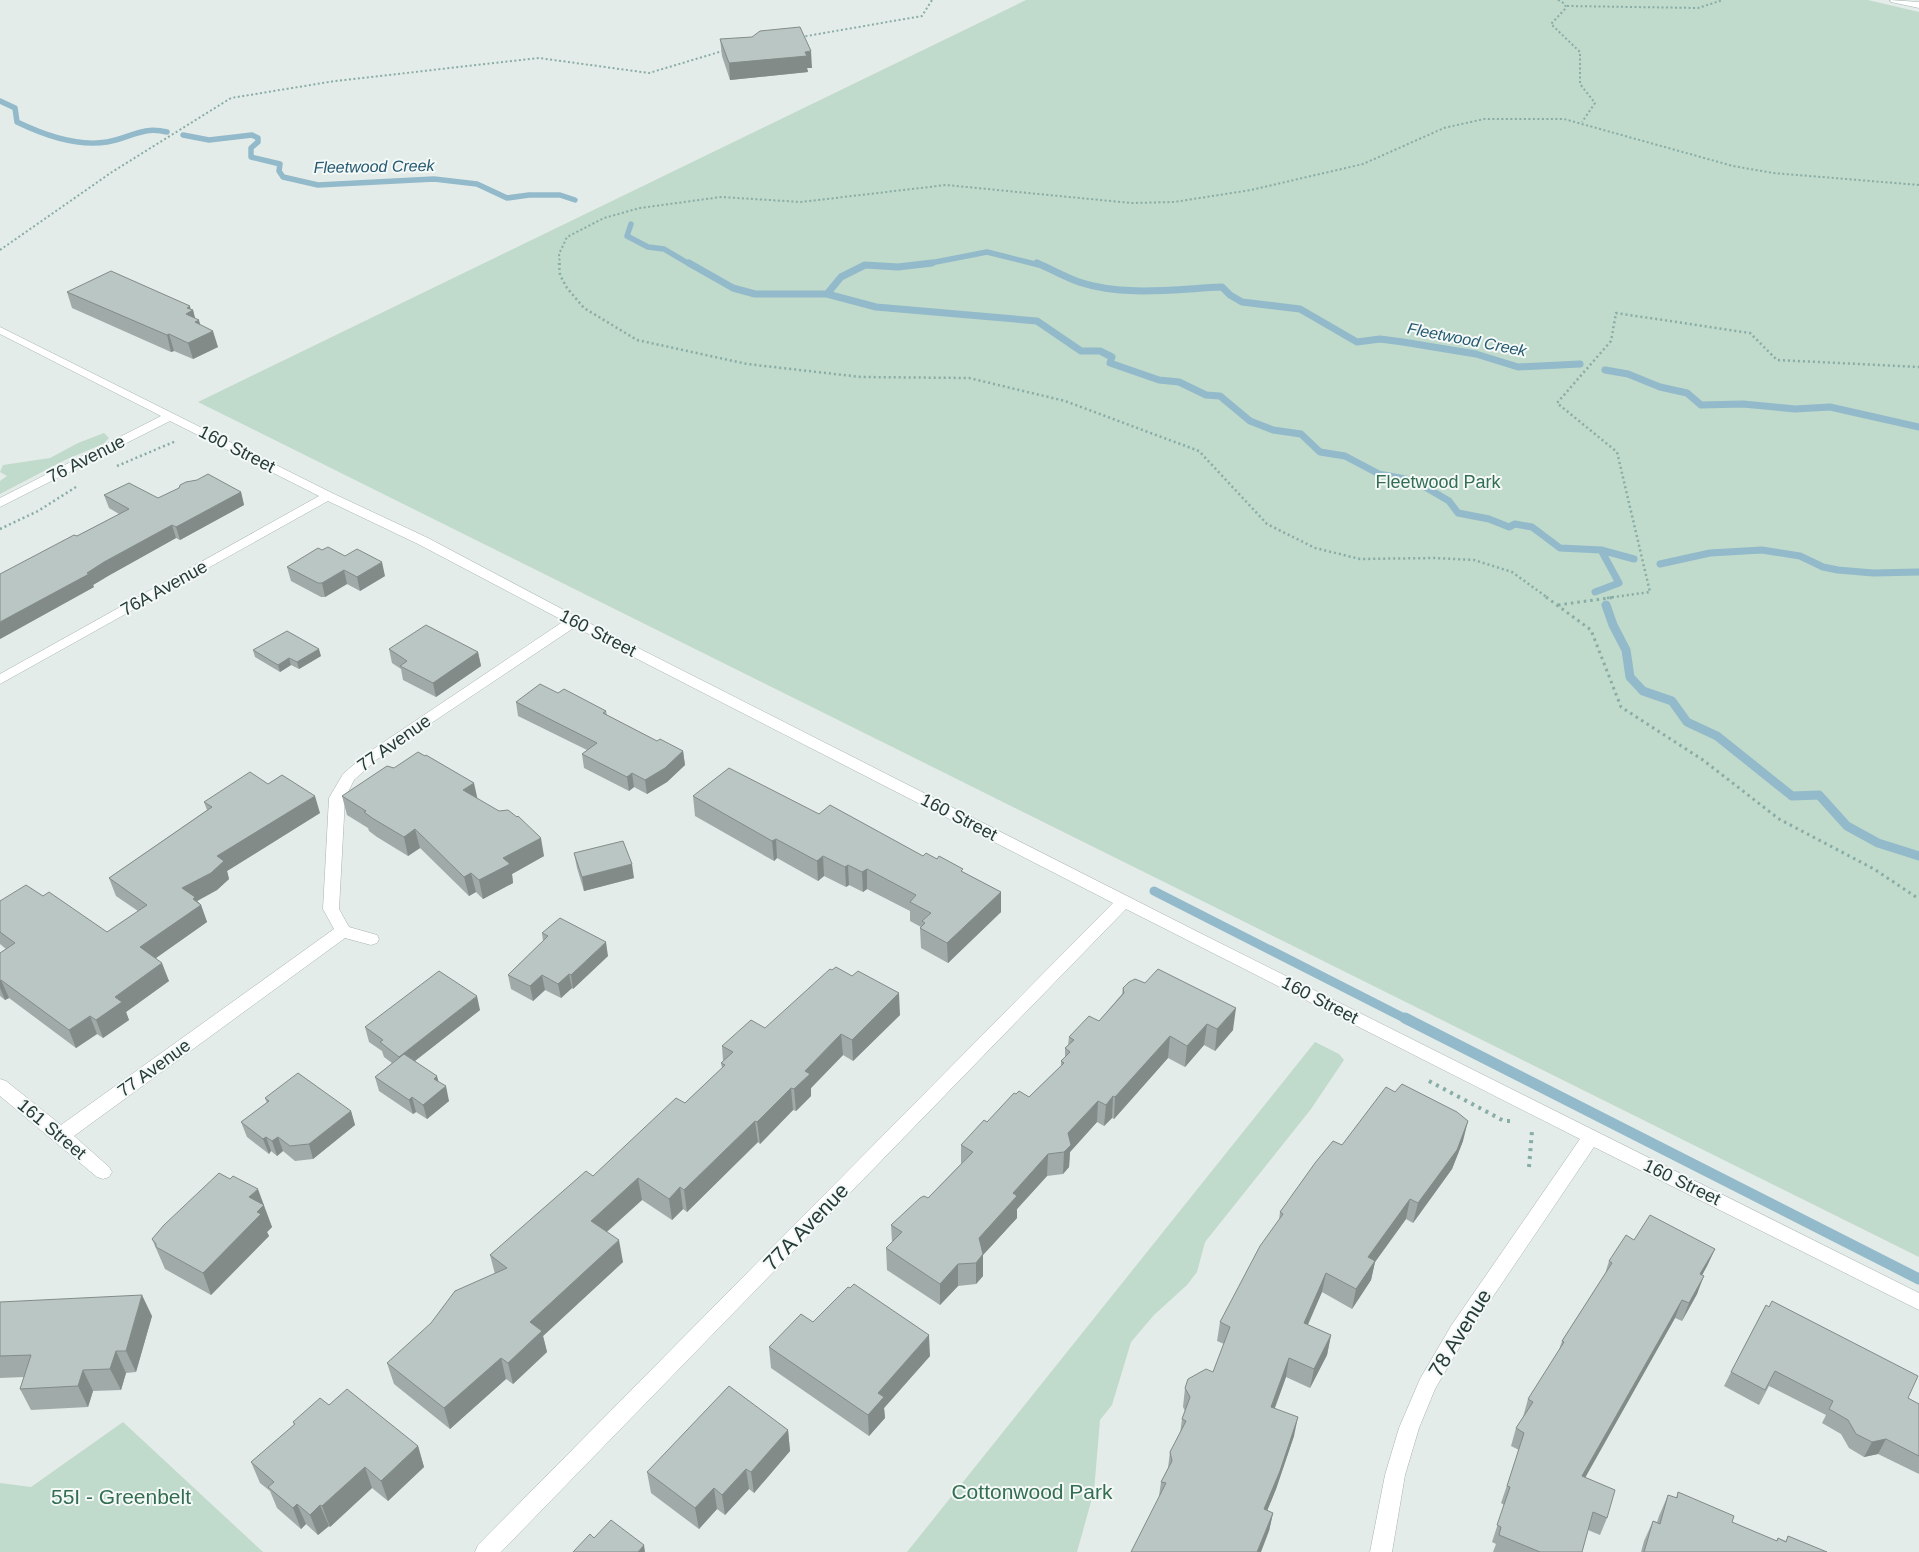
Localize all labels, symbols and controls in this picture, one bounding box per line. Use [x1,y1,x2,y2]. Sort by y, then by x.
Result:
water label: Fleetwood Creek [313,157,436,176]
water label: Fleetwood Creek [1406,320,1529,360]
street label: 160 Street [195,421,279,477]
street label: 76 Avenue [44,431,128,487]
park label: Fleetwood Park [1375,472,1502,492]
street label: 76A Avenue [117,556,211,620]
street label: 160 Street [556,605,640,661]
street label: 77 Avenue [354,710,434,776]
street label: 160 Street [917,789,1001,845]
street label: 160 Street [1278,972,1362,1028]
street label: 77 Avenue [114,1035,194,1101]
street label: 161 Street [14,1095,90,1163]
street label: 160 Street [1640,1155,1724,1209]
street label: 77A Avenue [759,1178,853,1275]
street label: 78 Avenue [1424,1285,1496,1381]
park label: Cottonwood Park [951,1480,1113,1503]
park label: 55I - Greenbelt [51,1485,191,1508]

